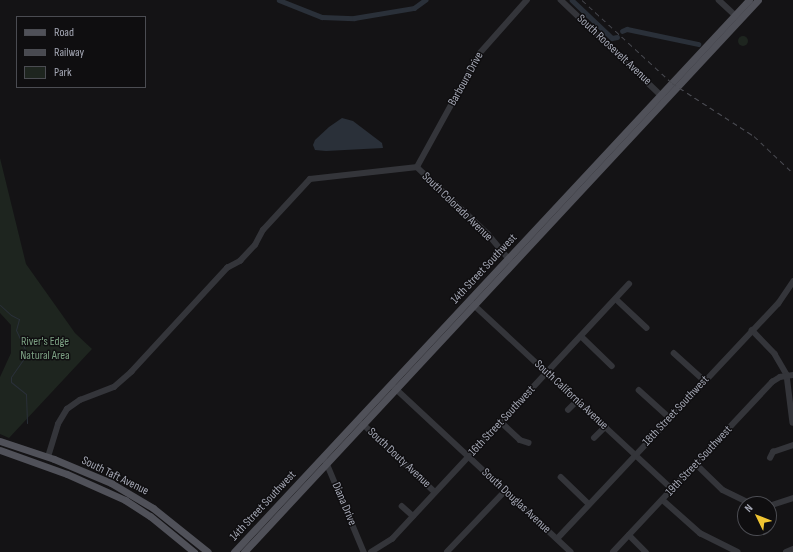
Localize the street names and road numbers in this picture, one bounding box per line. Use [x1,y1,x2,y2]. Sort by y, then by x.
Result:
street label: South Roosevelt Avenue [574,12,654,88]
street label: Barboura Drive [445,50,487,108]
street label: South Colorado Avenue [419,170,495,244]
street label: 14th Street Southwest [448,231,520,307]
street label: South California Avenue [531,357,611,433]
street label: 18th Street Southwest [640,373,712,449]
street label: 16th Street Southwest [466,383,538,459]
street label: 19th Street Southwest [663,423,735,499]
street label: South Douty Avenue [364,425,434,491]
street label: South Taft Avenue [79,454,151,498]
street label: South Douglas Avenue [479,465,553,537]
street label: 14th Street Southwest [227,468,299,544]
street label: Diana Drive [329,480,359,528]

